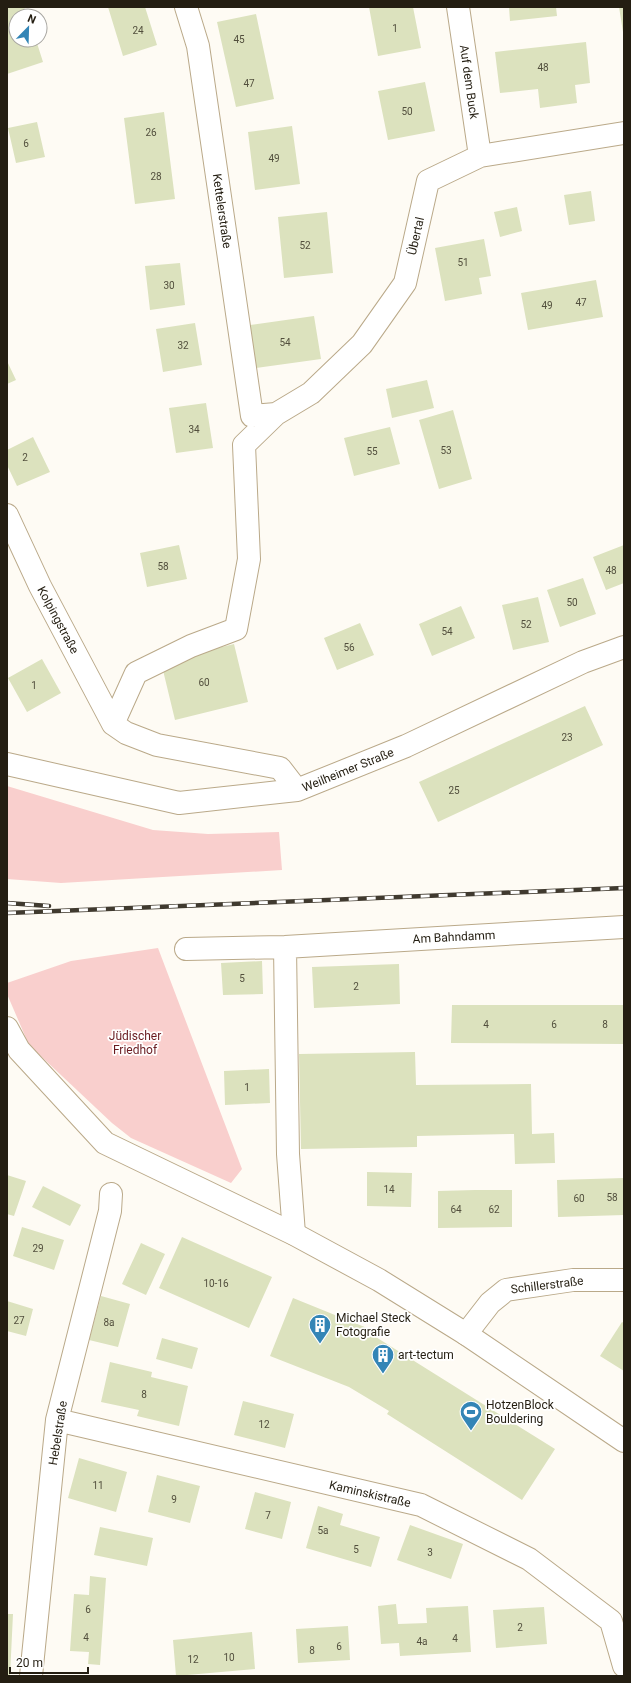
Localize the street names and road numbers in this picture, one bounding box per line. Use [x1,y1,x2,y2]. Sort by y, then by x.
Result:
street label: Auf dem Buck [457,44,481,121]
street label: Kettelerstraße [210,173,234,249]
street label: Übertal [404,215,427,256]
street label: Kolpingstraße [34,584,82,656]
street label: Weilheimer Straße [300,745,396,795]
street label: Am Bahndamm [412,928,496,946]
street label: Schillerstraße [510,1274,584,1296]
street label: Hebelstraße [46,1400,70,1466]
street label: Kaminskistraße [328,1478,412,1510]

